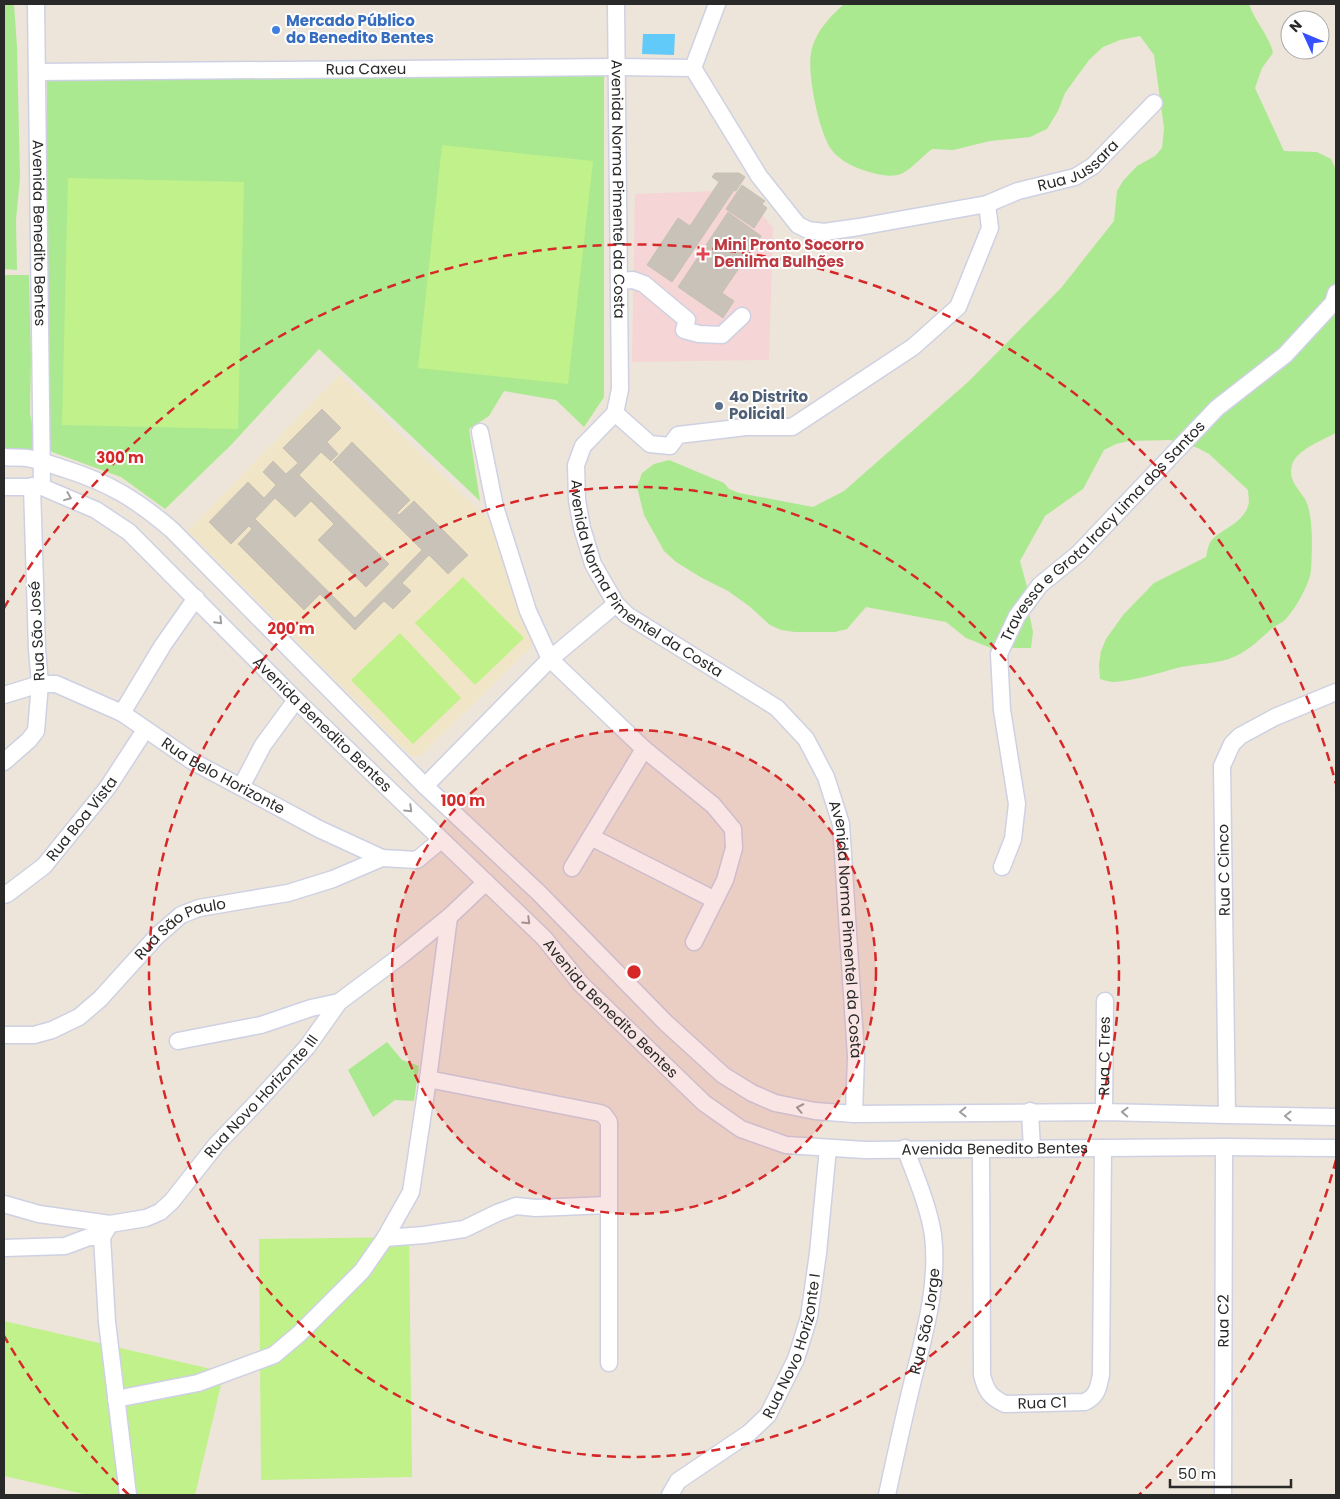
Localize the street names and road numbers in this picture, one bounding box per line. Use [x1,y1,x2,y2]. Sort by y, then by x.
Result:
street label: Rua Caxeu [326,58,406,80]
street label: Avenida Norma Pimentel da Costa [607,59,630,319]
street label: Rua Jussara [1035,135,1123,196]
street label: Avenida Benedito Bentes [28,140,51,327]
street label: Travessa e Grota Iracy Lima dos Santos [995,416,1210,645]
street label: Avenida Norma Pimentel da Costa [566,479,727,682]
street label: Rua São José [23,580,50,682]
street label: Avenida Benedito Bentes [248,651,397,797]
street label: Rua Belo Horizonte [157,732,289,819]
street label: Rua Boa Vista [41,772,122,865]
street label: Avenida Norma Pimentel da Costa [824,798,867,1059]
street label: Rua C Cinco [1212,824,1235,916]
street label: Rua São Paulo [129,893,227,964]
street label: Avenida Benedito Bentes [539,934,683,1083]
street label: Rua C Tres [1093,1016,1115,1096]
street label: Rua Novo Horizonte III [199,1030,323,1162]
street label: Avenida Benedito Bentes [901,1137,1088,1160]
street label: Rua São Jorge [904,1267,944,1377]
street label: Rua Novo Horizonte I [757,1272,825,1422]
street label: Rua C2 [1212,1294,1234,1348]
street label: Rua C1 [1017,1391,1067,1414]

